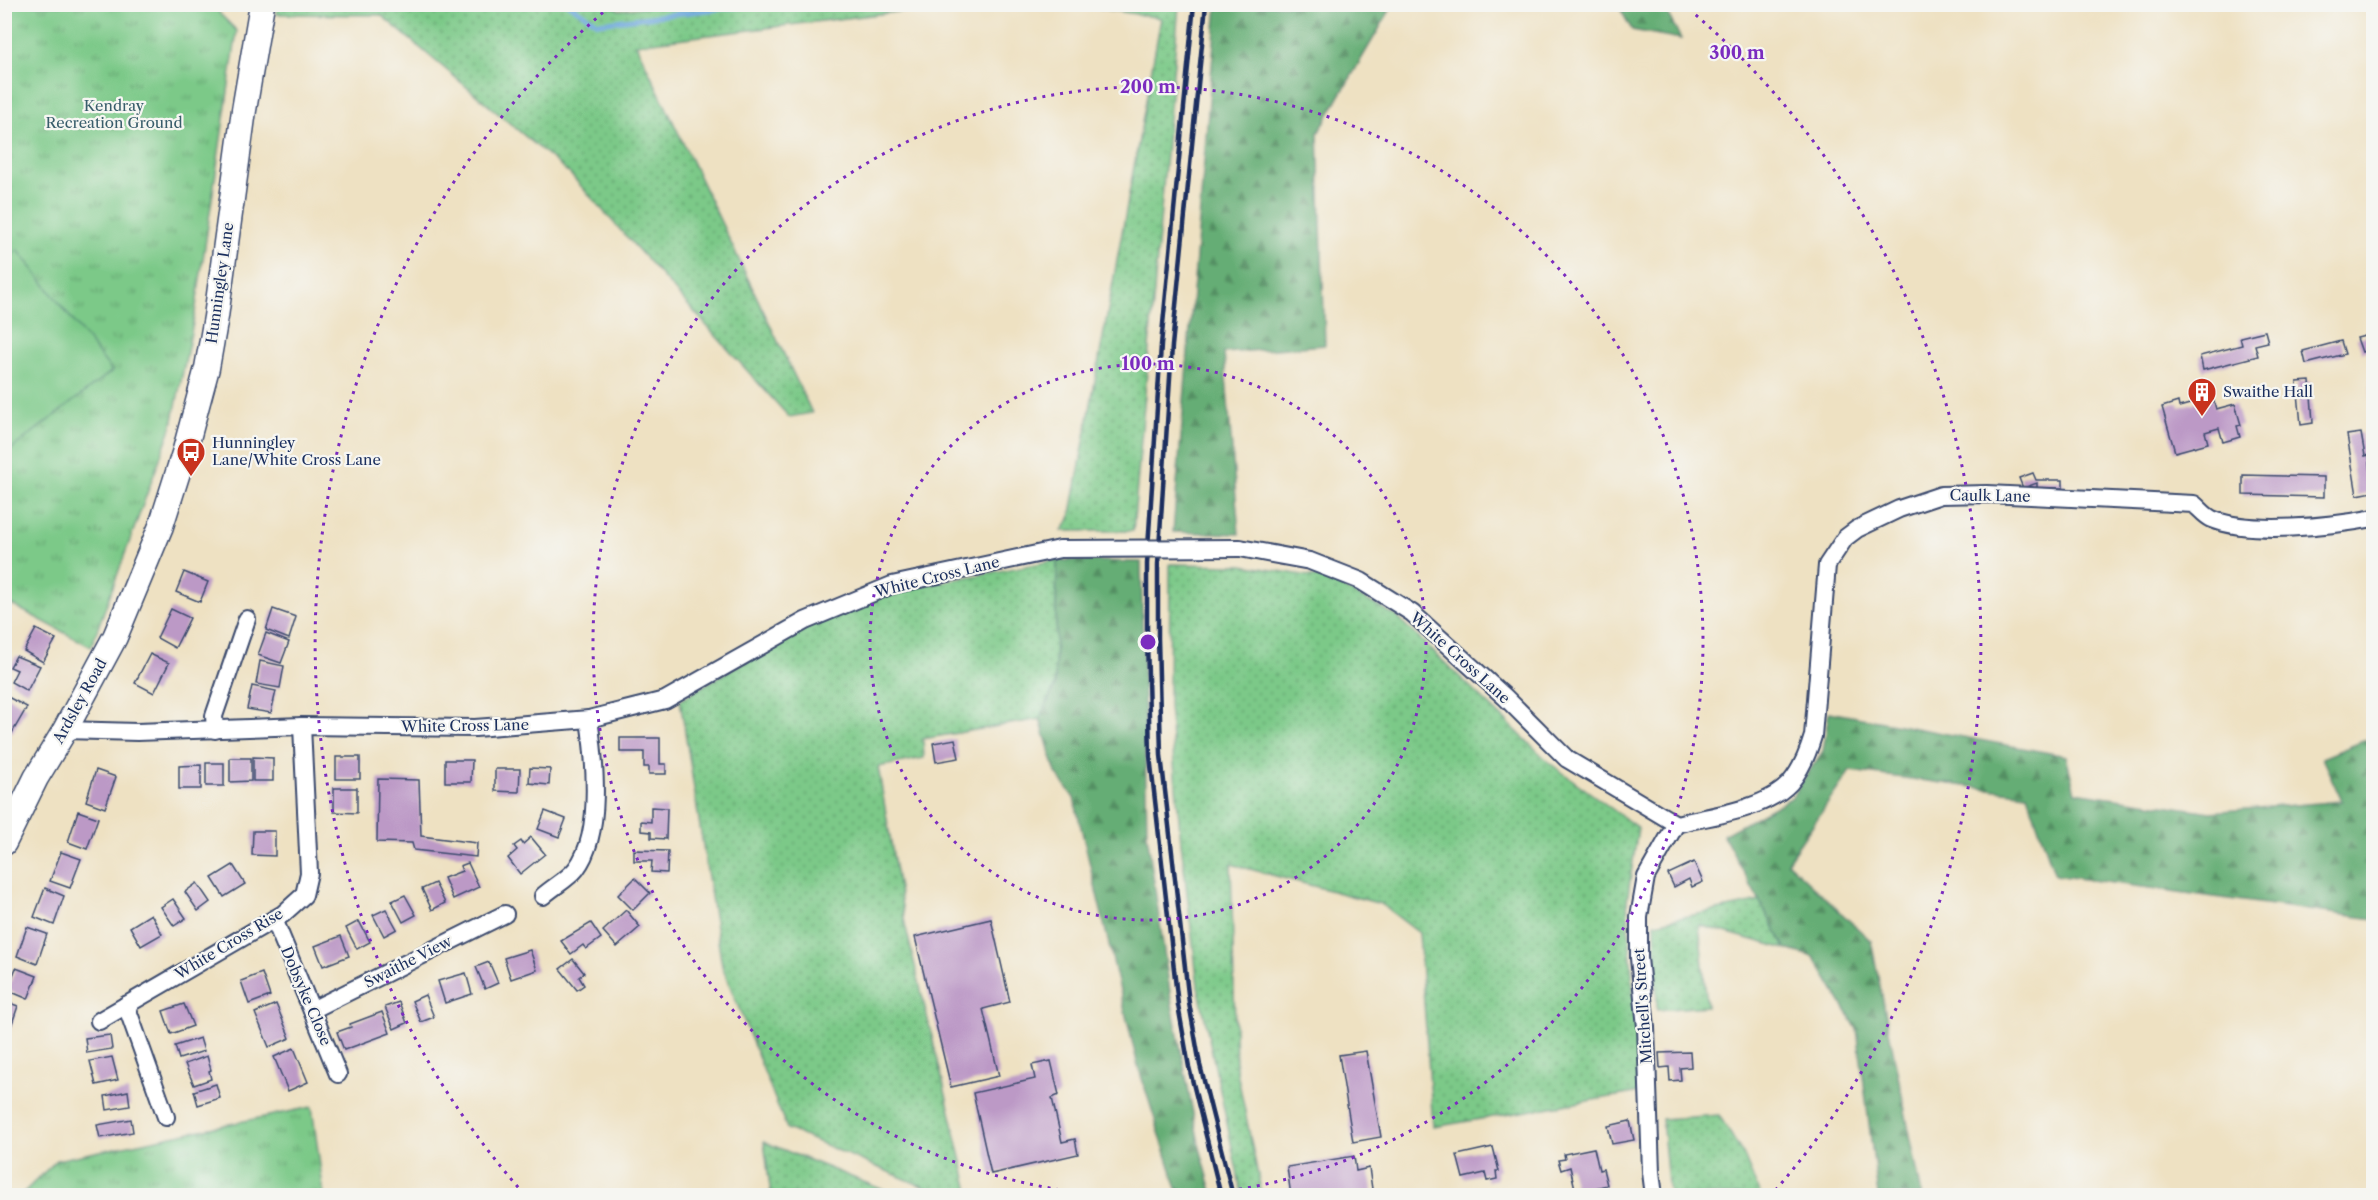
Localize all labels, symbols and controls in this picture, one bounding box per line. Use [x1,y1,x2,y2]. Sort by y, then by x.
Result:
text: 300 m [1709,42,1765,64]
text: 200 m [1120,76,1176,98]
park label: Kendray Recreation Ground [45,96,183,132]
street label: Hunningley Lane [202,221,237,345]
text: 100 m [1121,353,1175,375]
building icon: Swaithe Hall [2186,376,2218,418]
place label: Swaithe Hall [2223,382,2314,401]
place label: Hunningley Lane/White Cross Lane [212,433,381,469]
bus stop icon: Hunningley Lane/White Cross Lane [175,436,207,478]
street label: Caulk Lane [1949,485,2031,506]
street label: White Cross Lane [872,552,1001,601]
street label: White Cross Lane [1406,607,1514,707]
centre of rings [1138,632,1158,652]
street label: Ardsley Road [48,655,111,748]
street label: White Cross Lane [400,715,529,736]
street label: White Cross Rise [170,904,286,984]
street label: Swaithe View [361,931,455,992]
street label: Dobsyke Close [277,943,336,1048]
street label: Mitchell's Street [1629,947,1656,1064]

